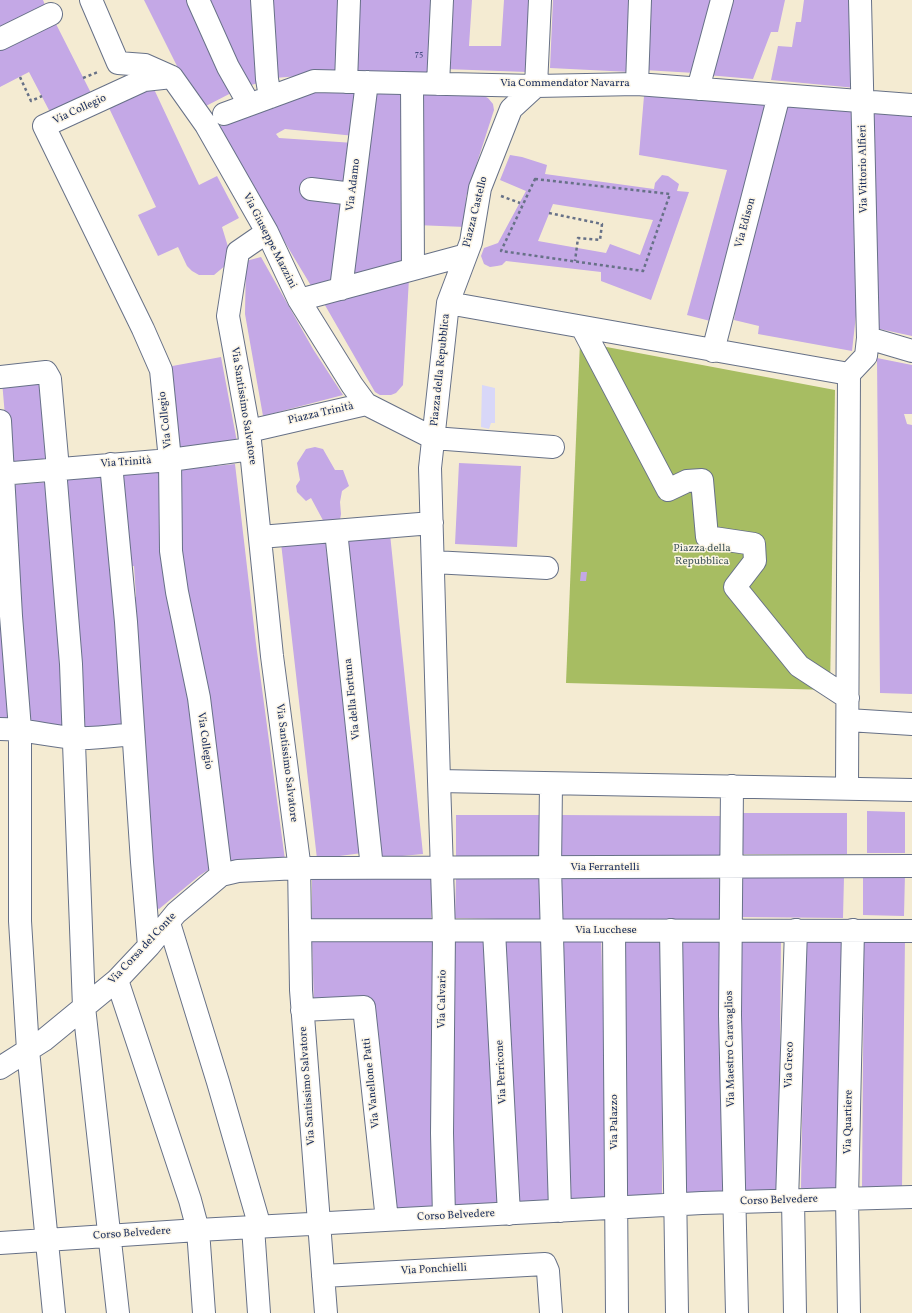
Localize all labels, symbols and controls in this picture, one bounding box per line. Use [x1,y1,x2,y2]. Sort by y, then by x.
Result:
house number: 75 [415,49,423,59]
street label: Via Commendator Navarra [500,77,630,91]
street label: Via Collegio [51,92,109,128]
street label: Via Vittorio Alfieri [857,125,871,213]
street label: Via Adamo [344,158,364,212]
street label: Piazza Castello [461,175,491,249]
street label: Via Giuseppe Mazzini [239,191,299,291]
street label: Via Edison [733,197,759,249]
street label: Piazza della Repubblica [429,313,453,427]
street label: Via Santissimo Salvatore [227,346,259,466]
street label: Via Collegio [156,391,176,449]
street label: Piazza Trinità [287,400,355,428]
street label: Via Trinità [100,455,152,471]
park label: Piazza della Repubblica [673,542,731,568]
street label: Via della Fortuna [342,658,364,740]
street label: Via Santissimo Salvatore [272,703,300,823]
street label: Via Collegio [193,712,215,770]
street label: Via Ferrantelli [571,861,639,875]
street label: Via Corsa del Conte [106,910,180,988]
street label: Via Lucchese [575,924,637,938]
street label: Via Calvario [436,969,450,1029]
street label: Via Maestro Caravaglios [723,991,739,1107]
street label: Via Santissimo Salvatore [297,1026,319,1146]
street label: Via Vanellone Patti [361,1037,383,1129]
street label: Via Perricone [494,1039,510,1105]
street label: Via Greco [783,1041,797,1089]
street label: Via Quartiere [842,1090,856,1154]
street label: Via Palazzo [608,1094,622,1150]
street label: Corso Belvedere [740,1193,818,1209]
street label: Corso Belvedere [417,1207,495,1225]
street label: Corso Belvedere [93,1225,171,1243]
street label: Via Ponchielli [401,1262,467,1278]

